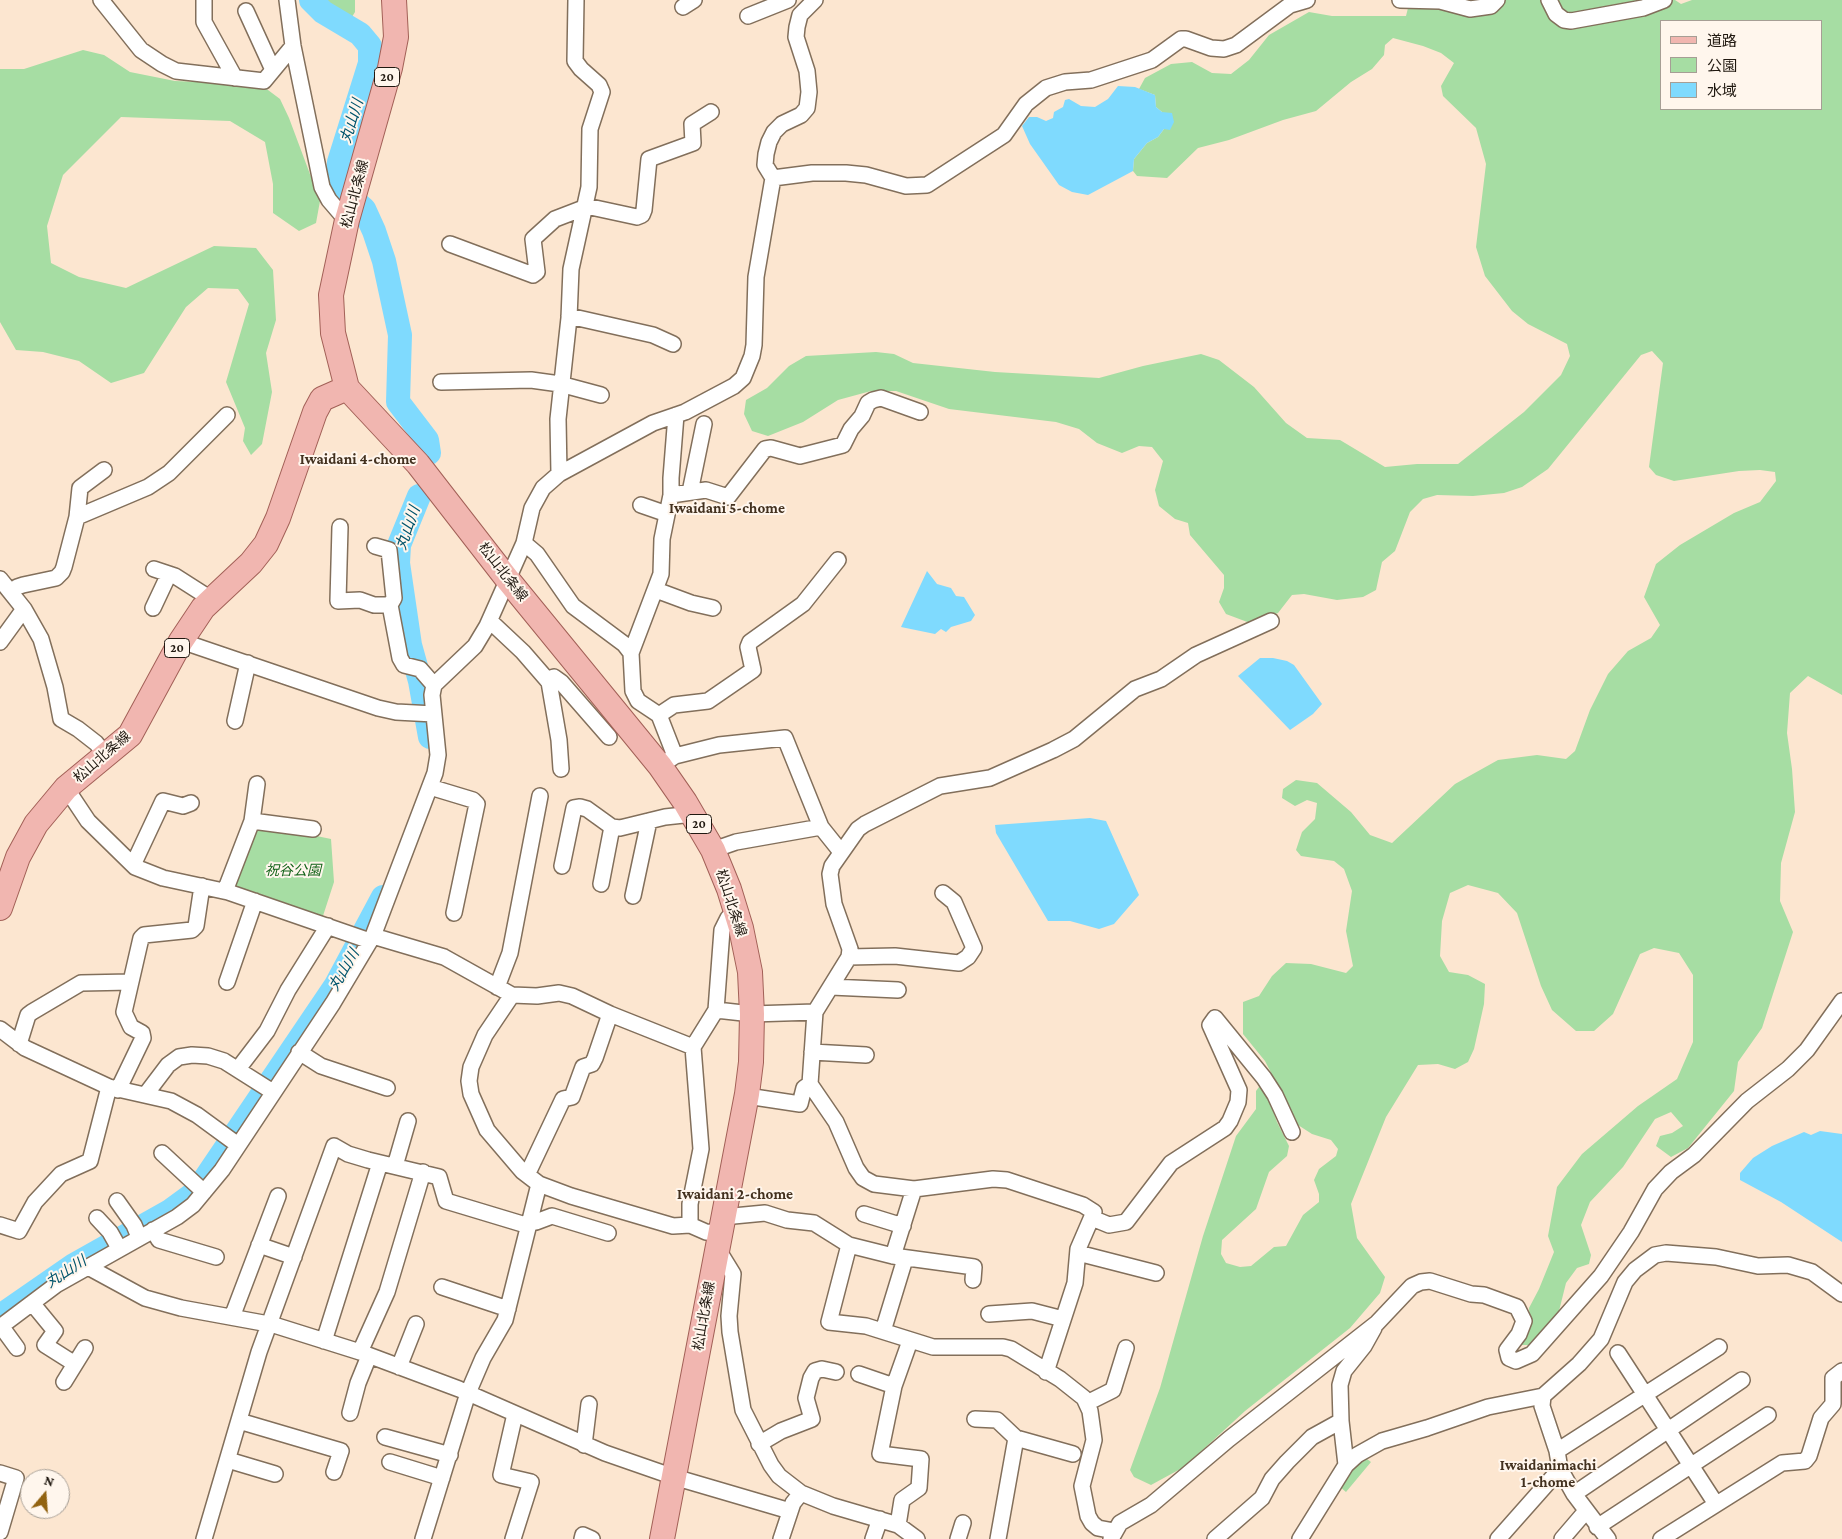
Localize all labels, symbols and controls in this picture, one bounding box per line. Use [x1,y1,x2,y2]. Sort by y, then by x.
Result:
legend [1660,20,1822,110]
text: 道路 [1707,33,1737,49]
text: 公園 [1707,58,1737,74]
road number: 20 [374,68,400,86]
text: 水域 [1707,83,1737,99]
water label: 丸山川 [337,97,367,145]
street label: 松山北条線 [338,158,372,230]
district label: Iwaidani 4-chome [300,450,416,468]
district label: Iwaidani 5-chome [669,499,785,517]
water label: 丸山川 [392,504,424,552]
street label: 松山北条線 [475,539,531,605]
road number: 20 [164,638,190,658]
street label: 松山北条線 [70,728,134,786]
road number: 20 [686,814,712,834]
park label: 祝谷公園 [265,863,321,879]
street label: 松山北条線 [712,867,750,939]
water label: 丸山川 [325,946,363,994]
district label: Iwaidani 2-chome [677,1185,793,1203]
water label: 丸山川 [42,1252,90,1292]
street label: 松山北条線 [690,1280,718,1352]
district label: Iwaidanimachi 1-chome [1500,1456,1596,1491]
north arrow [20,1469,70,1519]
text: N [42,1472,56,1490]

